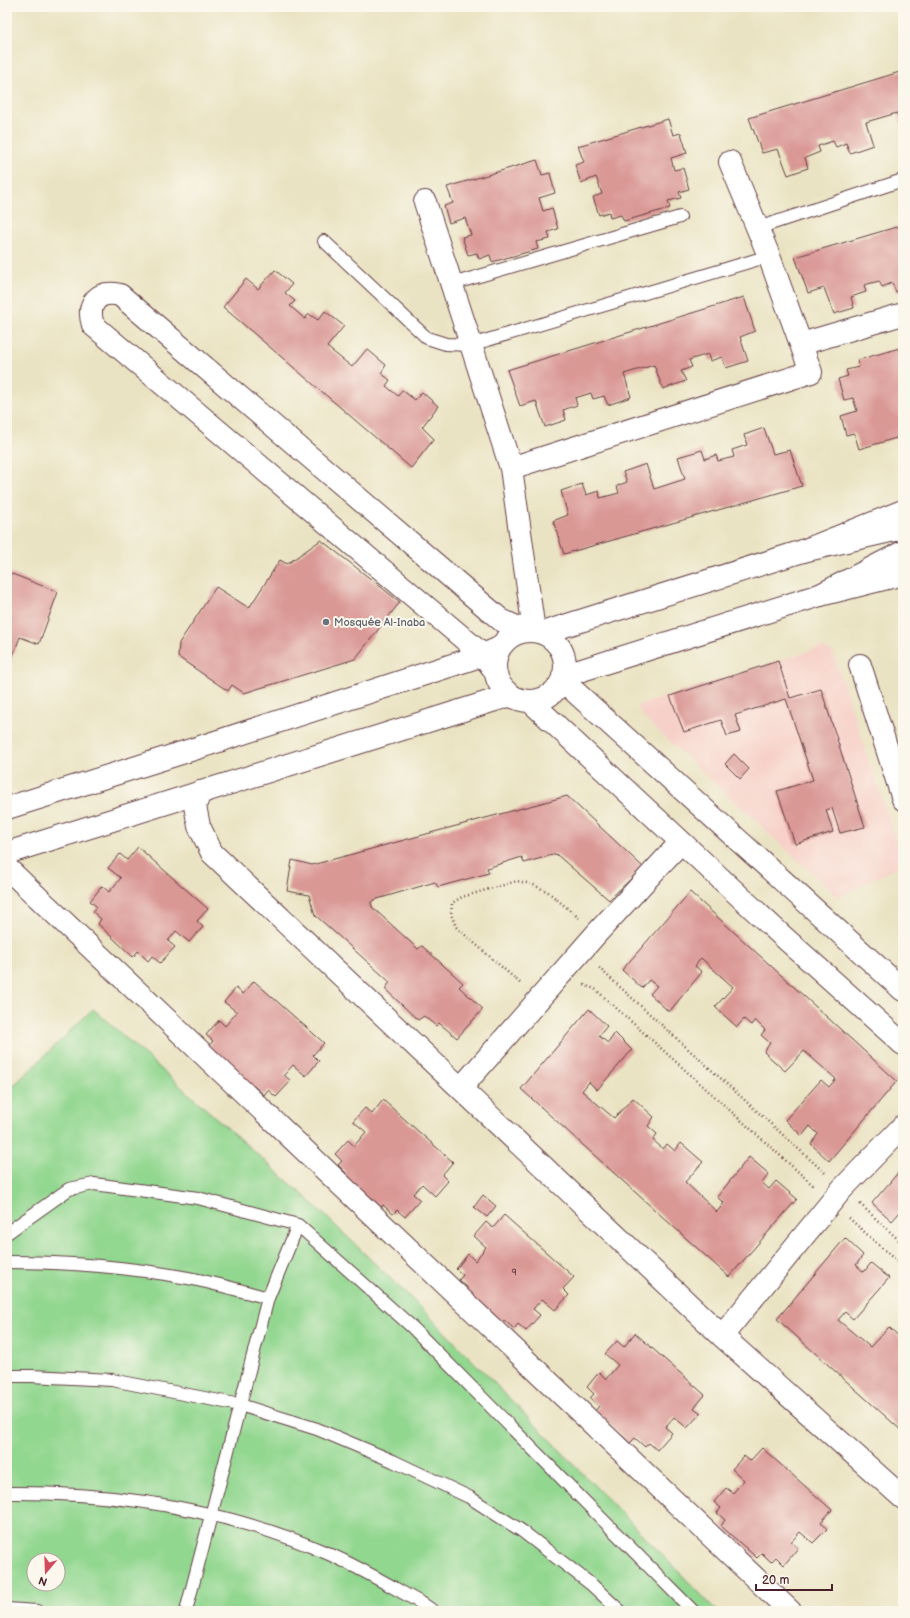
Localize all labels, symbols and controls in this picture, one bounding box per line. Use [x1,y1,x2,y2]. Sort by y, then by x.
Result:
place label: Mosquée Al-Inaba [334,616,425,629]
marker: Mosquée Al-Inaba [321,617,331,627]
house number: 9 [511,1267,517,1278]
north arrow [26,1552,66,1592]
scale bar [756,1566,832,1592]
text: N [37,1573,49,1588]
text: 20 m [762,1573,789,1588]

